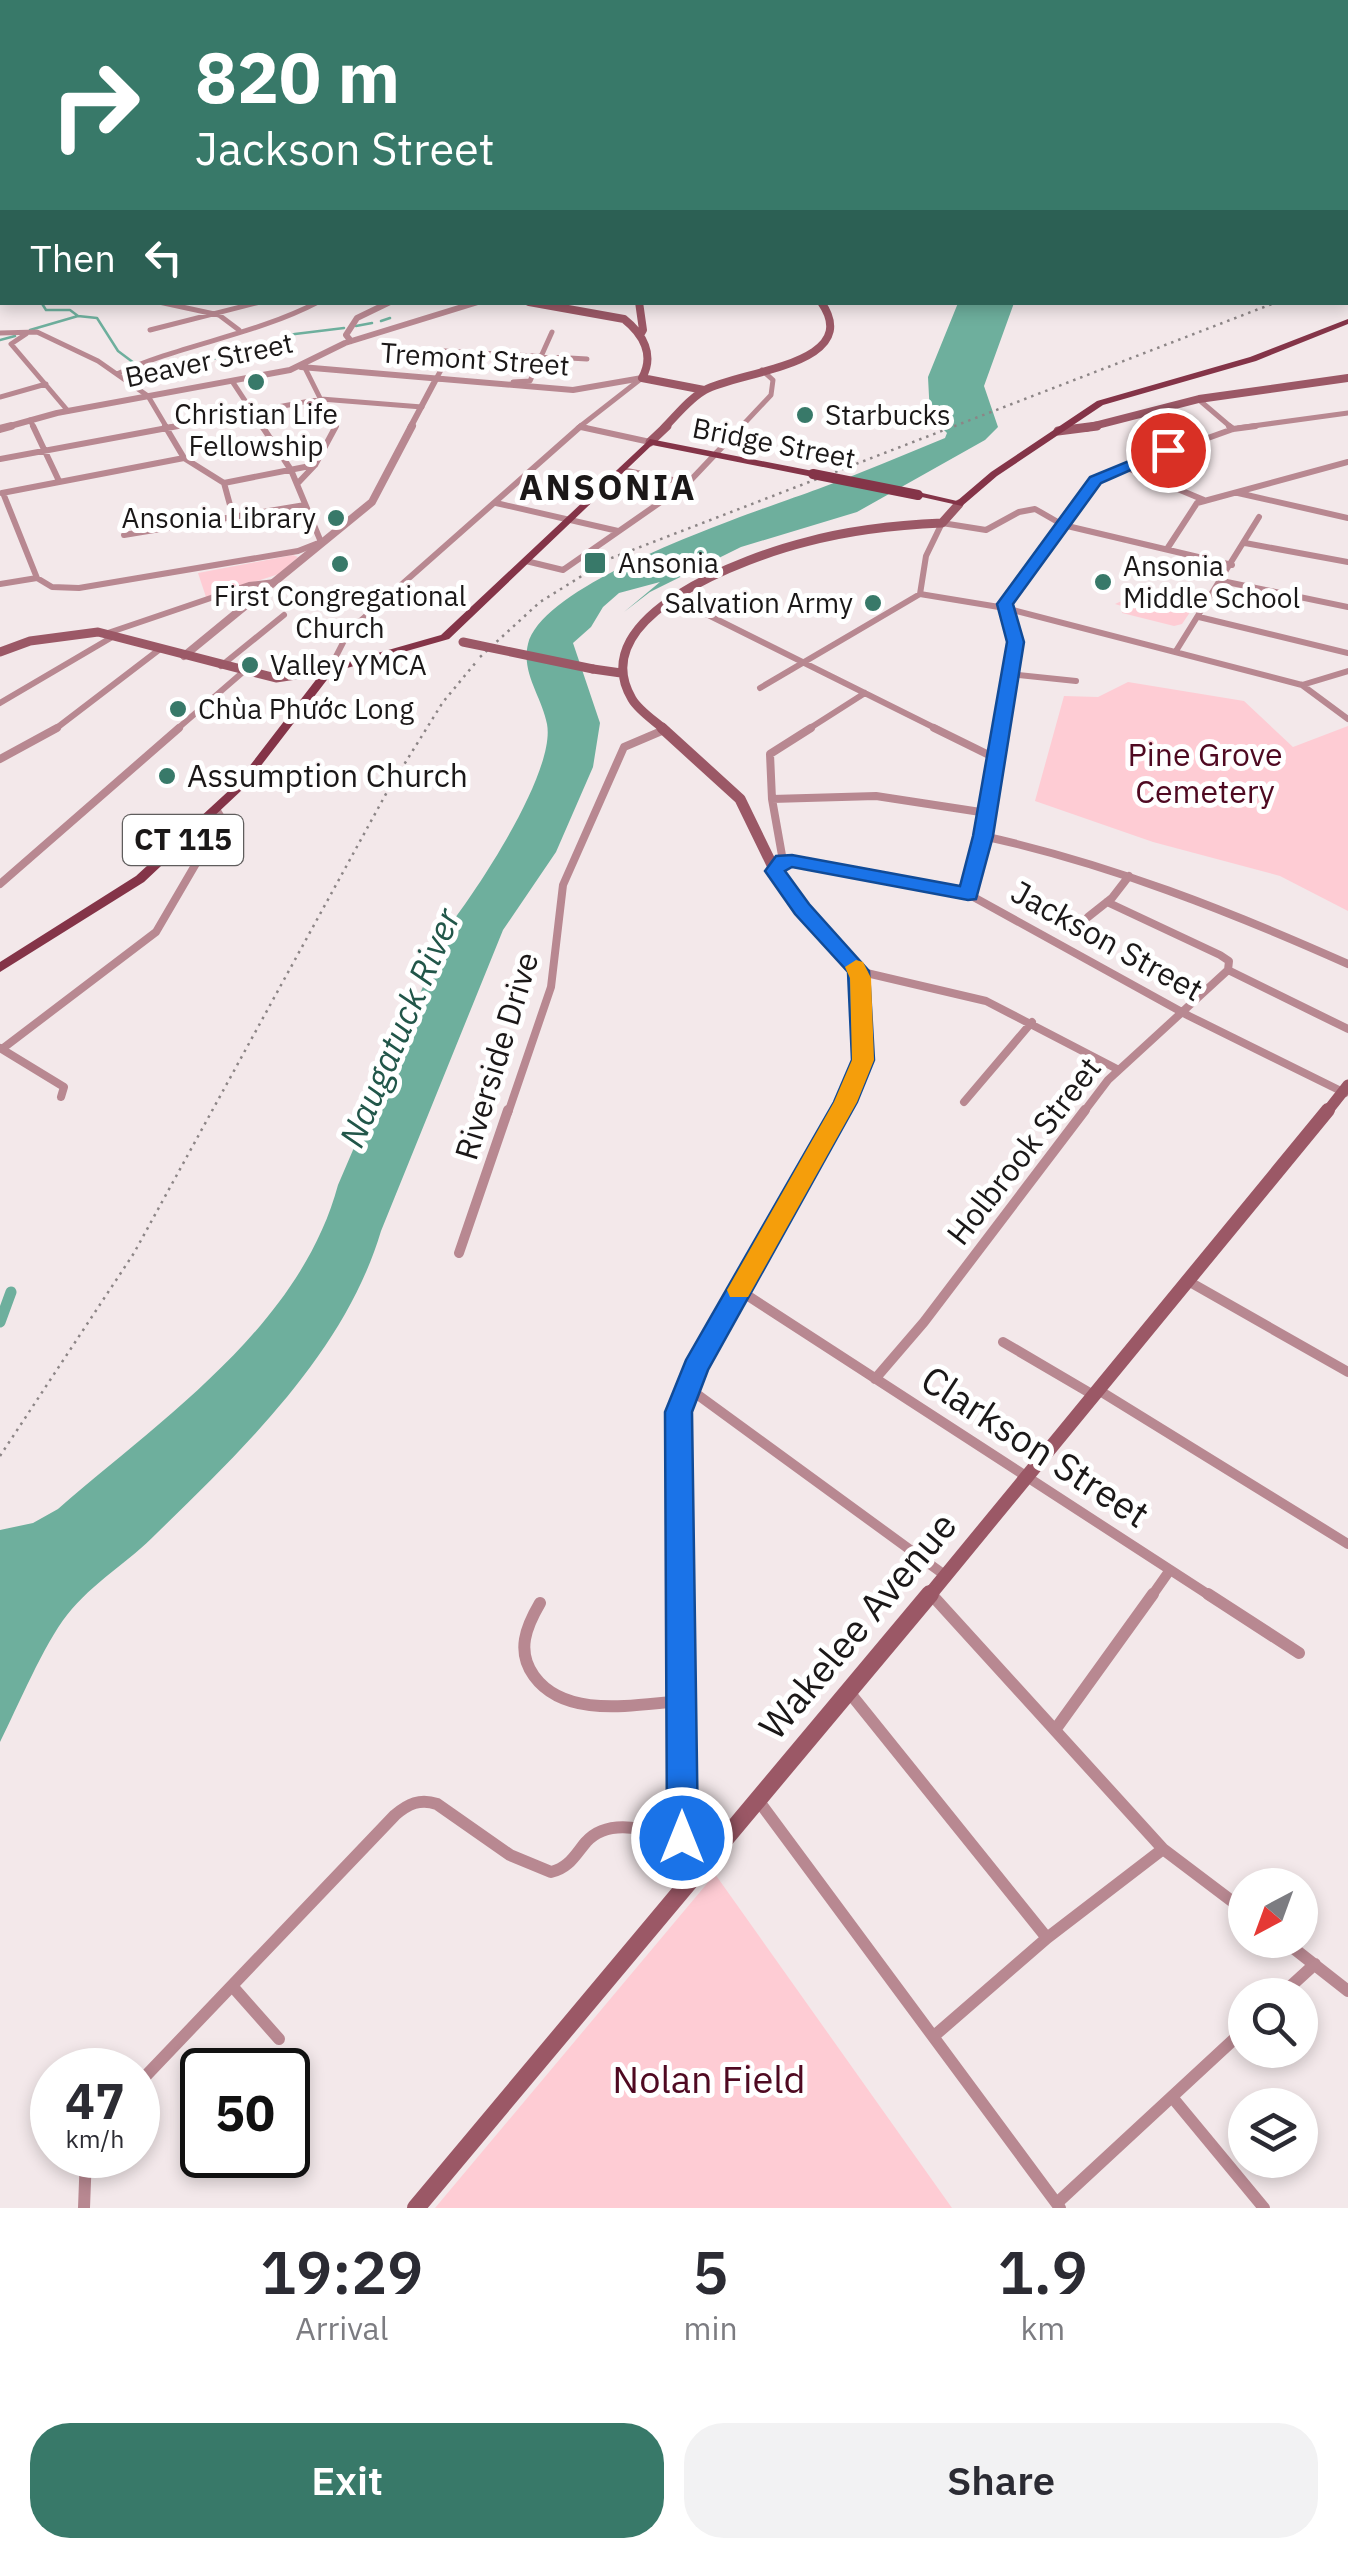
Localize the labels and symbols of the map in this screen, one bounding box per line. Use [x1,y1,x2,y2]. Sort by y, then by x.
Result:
street label: Beaver Street [121,324,296,395]
street label: Tremont Street [379,333,571,384]
marker: Christian Life Fellowship [245,371,267,393]
place label: Christian Life Fellowship [174,395,338,464]
place label: Starbucks [825,396,951,433]
marker: Starbucks [794,404,816,426]
pin [1126,408,1211,493]
street label: Bridge Street [689,409,859,476]
district label: ANSONIA [519,464,697,510]
place label: Ansonia Library [121,499,316,536]
marker: Ansonia Library [325,507,347,529]
place label: Ansonia [618,544,719,581]
place label: Ansonia Middle School [1123,547,1300,616]
marker: Ansonia [582,550,608,576]
marker: First Congregational Church [329,553,351,575]
marker: Ansonia Middle School [1092,571,1114,593]
place label: First Congregational Church [214,577,466,646]
place label: Salvation Army [665,584,853,621]
marker: Salvation Army [862,592,884,614]
place label: Valley YMCA [270,646,427,683]
marker: Valley YMCA [239,654,261,676]
place label: Chùa Phước Long [198,690,414,727]
marker: Chùa Phước Long [167,698,189,720]
park label: Pine Grove Cemetery [1127,733,1283,812]
place label: Assumption Church [187,754,468,796]
marker: Assumption Church [156,765,178,787]
road number: CT 115 [123,815,243,865]
street label: Jackson Street [1004,870,1211,1010]
water label: Naugatuck River [328,900,471,1154]
street label: Riverside Drive [445,947,548,1165]
street label: Holbrook Street [937,1048,1110,1253]
street label: Clarkson Street [912,1354,1159,1538]
street label: Wakelee Avenue [747,1501,966,1749]
position arrow [630,1786,734,1890]
north arrow [1228,1868,1318,1958]
speed limit sign: 50 [180,2048,310,2178]
park label: Nolan Field [612,2054,806,2103]

